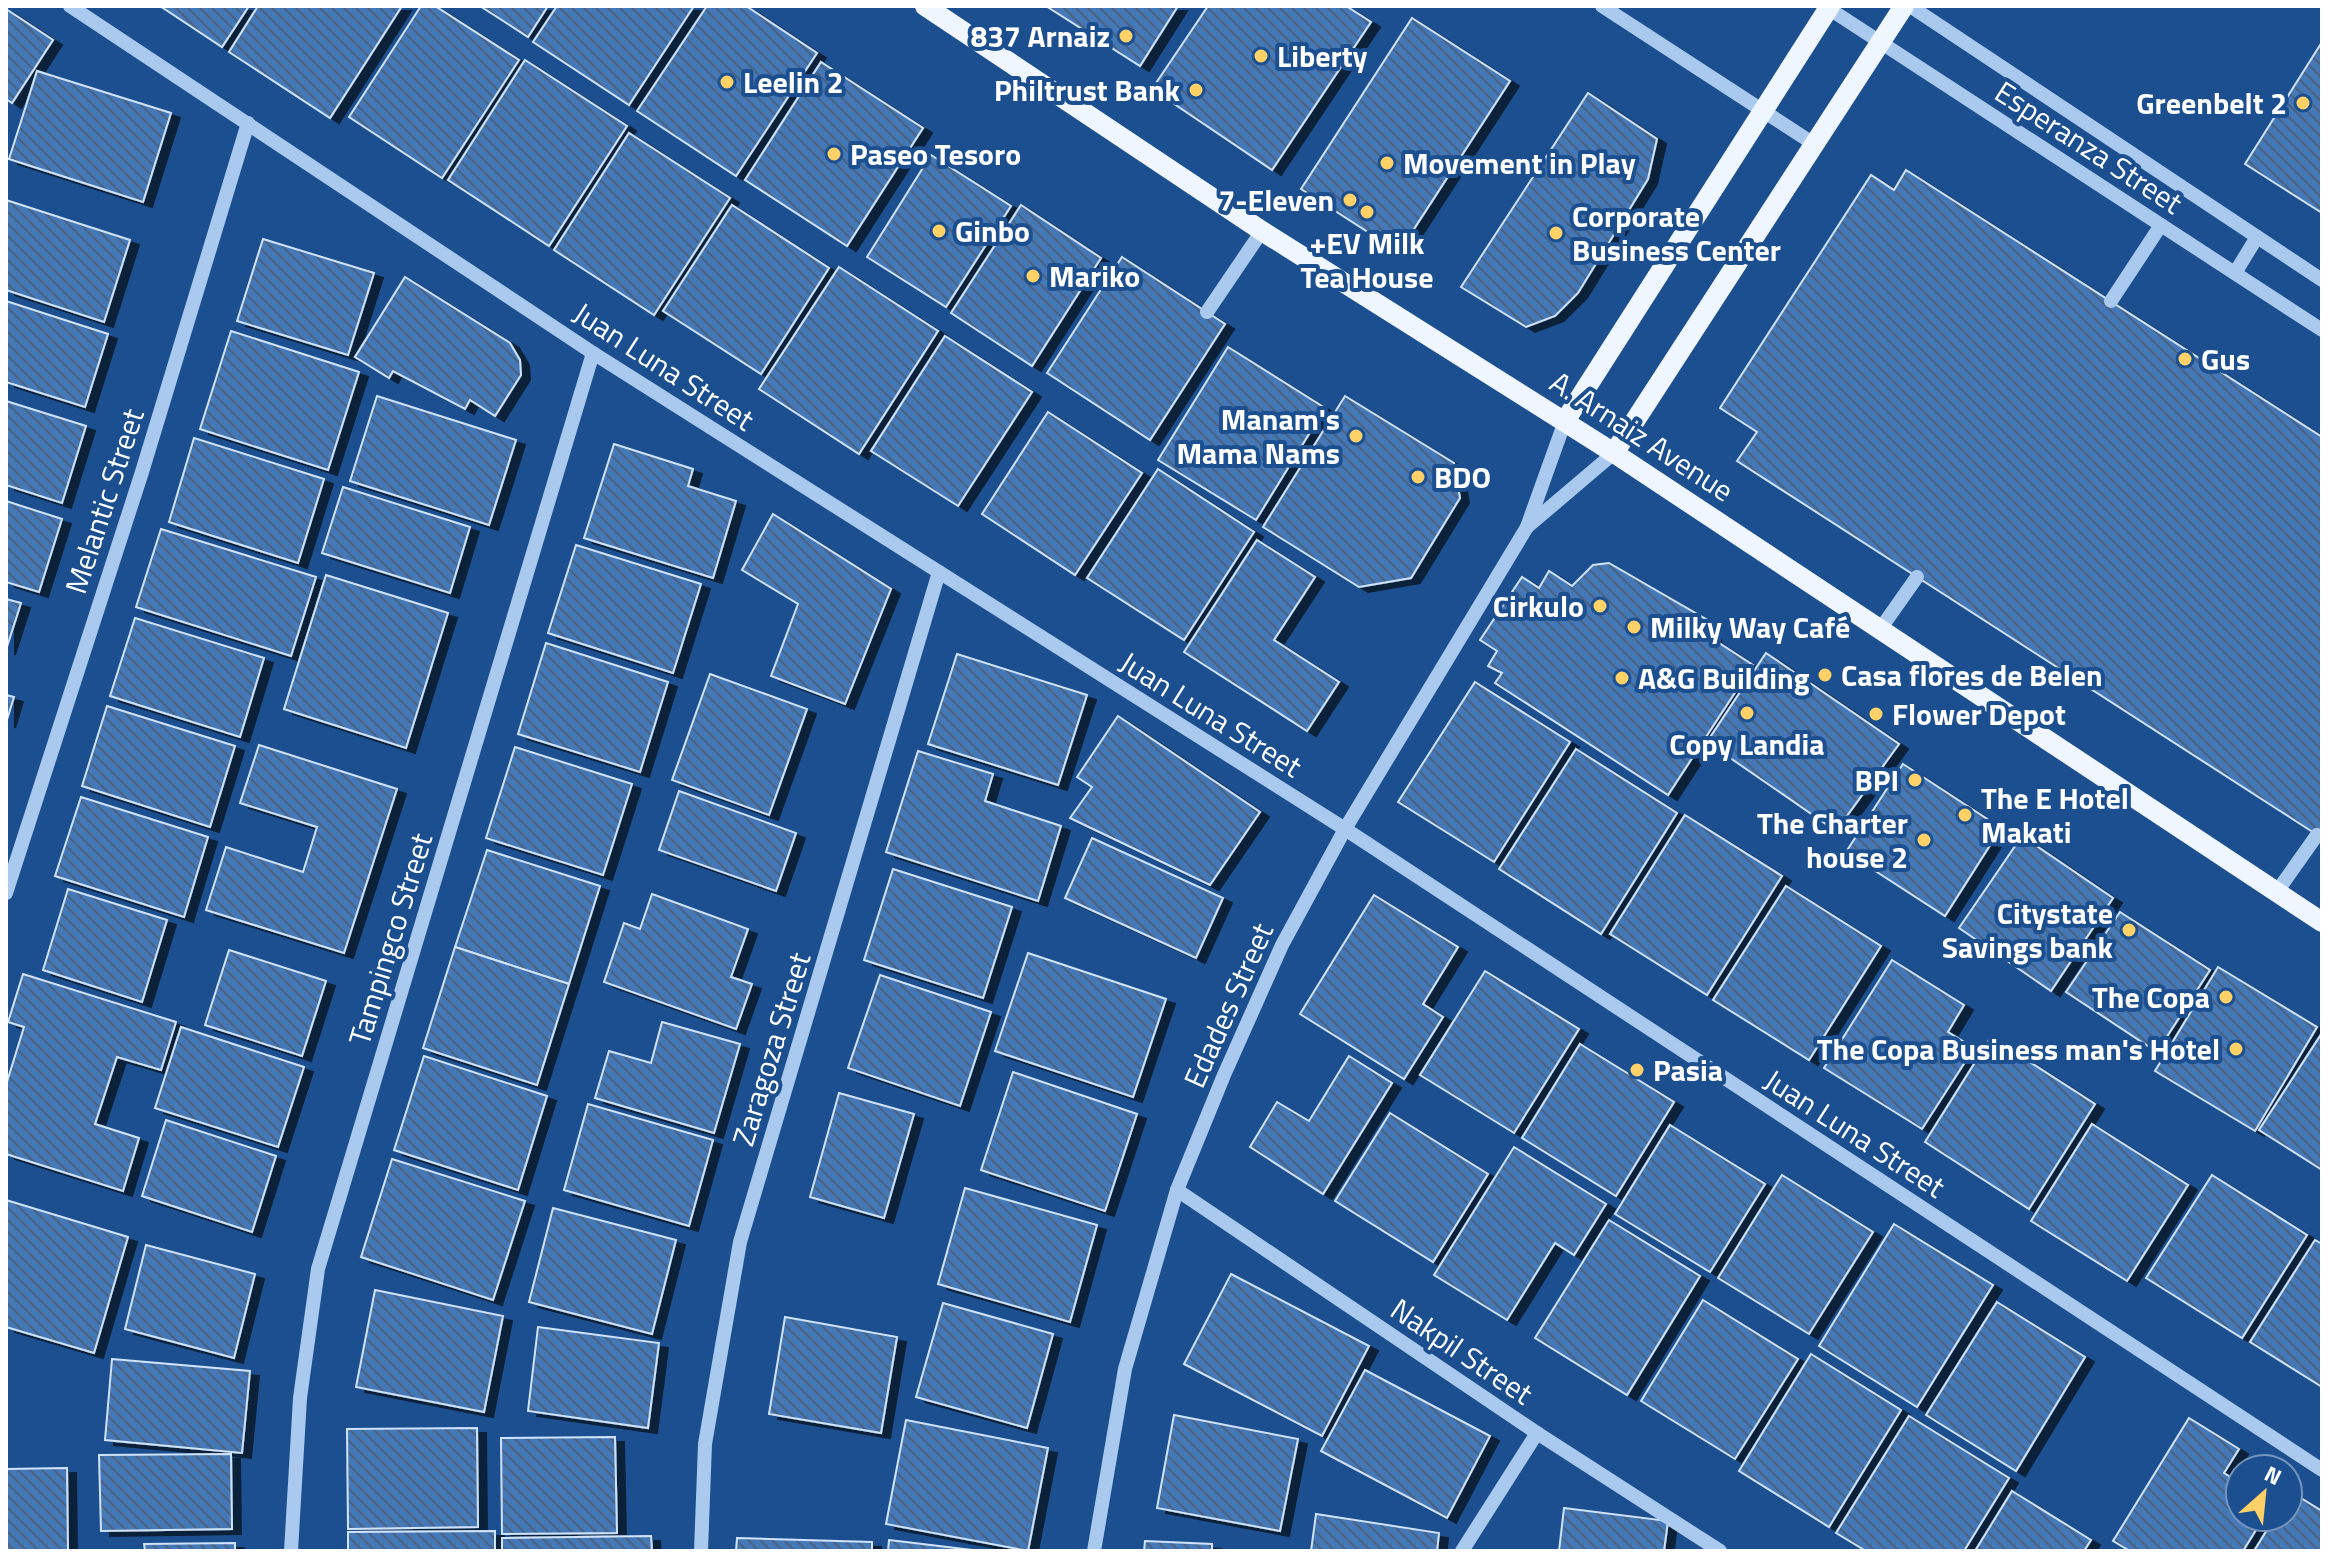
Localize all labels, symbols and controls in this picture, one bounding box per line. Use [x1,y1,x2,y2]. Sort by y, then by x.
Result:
place label: 837 Arnaiz [971,13,1110,59]
marker: 837 Arnaiz [1117,27,1135,45]
place label: Liberty [1277,33,1368,79]
marker: Liberty [1252,47,1270,65]
place label: Leelin 2 [743,59,844,105]
place label: Philtrust Bank [994,67,1181,113]
street label: Esperanza Street [1986,69,2192,225]
marker: Leelin 2 [718,73,736,91]
place label: Greenbelt 2 [2136,80,2287,126]
marker: Philtrust Bank [1187,81,1205,99]
marker: Greenbelt 2 [2294,94,2312,112]
place label: Paseo Tesoro [850,131,1021,177]
place label: Movement in Play [1403,140,1636,186]
marker: Paseo Tesoro [825,145,843,163]
marker: Movement in Play [1378,154,1396,172]
place label: 7-Eleven [1219,177,1334,223]
marker: 7-Eleven [1341,191,1359,209]
place label: Corporate Business Center [1572,193,1781,273]
marker: +EV Milk Tea House [1358,203,1376,221]
place label: Ginbo [955,208,1030,254]
place label: +EV Milk Tea House [1300,220,1434,300]
marker: Ginbo [930,222,948,240]
marker: Corporate Business Center [1547,224,1565,242]
place label: Mariko [1049,253,1140,299]
marker: Mariko [1024,267,1042,285]
street label: Juan Luna Street [564,290,764,442]
place label: Gus [2201,336,2250,382]
marker: Gus [2176,350,2194,368]
street label: A. Arnaiz Avenue [1541,359,1743,513]
place label: Manam's Mama Nams [1176,396,1340,476]
street label: Melantic Street [52,402,156,600]
marker: Manam's Mama Nams [1347,427,1365,445]
place label: BDO [1434,454,1491,500]
marker: BDO [1409,468,1427,486]
place label: Cirkulo [1493,583,1584,629]
marker: Cirkulo [1591,597,1609,615]
place label: Milky Way Café [1650,604,1850,650]
marker: Milky Way Café [1625,618,1643,636]
street label: Juan Luna Street [1111,639,1312,789]
place label: Casa flores de Belen [1841,652,2103,698]
place label: A&G Building [1638,655,1810,701]
marker: Casa flores de Belen [1816,666,1834,684]
marker: A&G Building [1613,669,1631,687]
place label: Flower Depot [1892,691,2066,737]
marker: Copy Landia [1738,704,1756,722]
marker: Flower Depot [1867,705,1885,723]
place label: Copy Landia [1669,721,1825,767]
place label: BPI [1854,757,1899,803]
marker: BPI [1906,771,1924,789]
place label: The E Hotel Makati [1981,775,2129,855]
place label: The Charter house 2 [1757,800,1908,880]
marker: The E Hotel Makati [1956,806,1974,824]
street label: Tampingco Street [336,827,444,1051]
marker: The Charter house 2 [1915,831,1933,849]
place label: Citystate Savings bank [1942,890,2114,970]
street label: Edades Street [1171,915,1285,1095]
marker: Citystate Savings bank [2120,921,2138,939]
street label: Zaragoza Street [720,946,822,1152]
place label: The Copa [2092,974,2210,1020]
marker: The Copa [2217,988,2235,1006]
place label: The Copa Business man's Hotel [1817,1026,2220,1072]
marker: The Copa Business man's Hotel [2227,1040,2245,1058]
place label: Pasia [1653,1047,1723,1093]
street label: Juan Luna Street [1755,1057,1955,1209]
marker: Pasia [1628,1061,1646,1079]
street label: Nakpil Street [1382,1286,1543,1416]
north arrow [2224,1453,2304,1533]
text: N [2259,1457,2288,1494]

